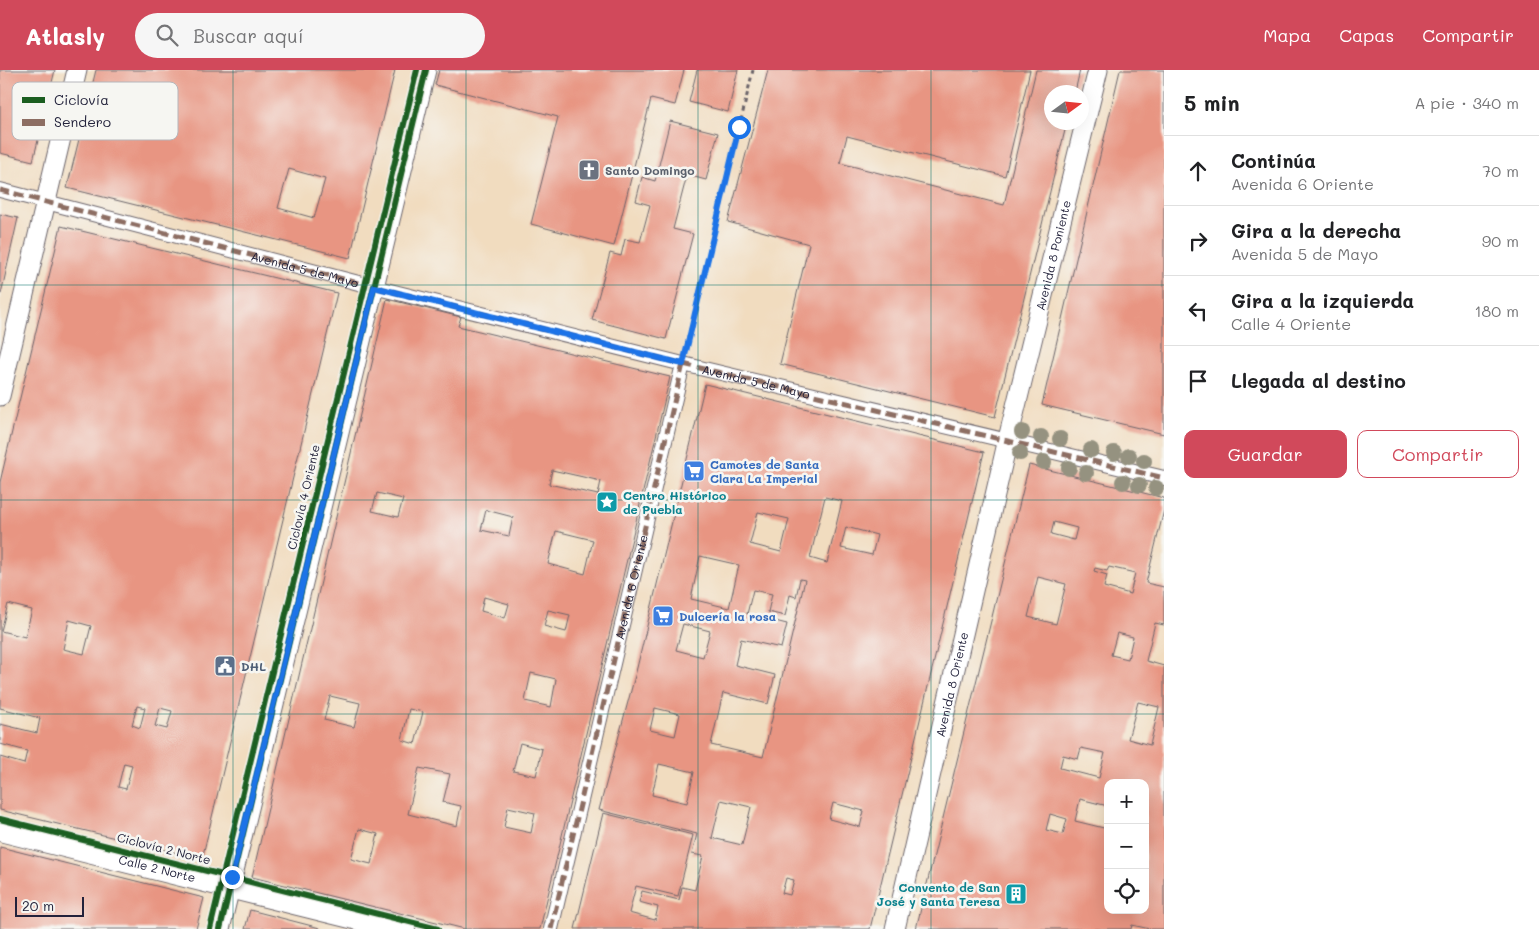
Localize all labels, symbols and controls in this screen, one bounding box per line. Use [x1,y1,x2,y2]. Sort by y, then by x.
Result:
search box [135,13,485,58]
text: Atlasly [25,20,105,51]
icon: search [153,21,181,49]
text: Buscar aquí [193,23,304,48]
text: Mapa [1263,23,1311,47]
text: Capas [1339,23,1394,47]
text: Compartir [1422,23,1514,47]
legend [12,82,178,140]
north arrow [1044,85,1089,130]
text: 5 min [1184,89,1240,116]
text: Ciclovía [54,90,109,109]
text: A pie · 340 m [1414,92,1519,113]
text: Sendero [54,112,111,131]
route start [728,116,751,139]
text: Continúa [1231,148,1316,173]
icon: ahead [1184,157,1212,185]
church icon: Santo Domingo [577,158,601,182]
text: 70 m [1482,160,1519,181]
place label: Santo Domingo [605,162,695,178]
text: Avenida 6 Oriente [1231,173,1374,194]
street label: Avenida 8 Poniente [1032,198,1074,312]
text: Gira a la derecha [1231,218,1401,243]
icon: right [1184,227,1212,255]
text: 90 m [1482,230,1519,251]
text: Avenida 5 de Mayo [1231,243,1378,264]
street label: Avenida 5 de Mayo [249,247,360,291]
text: Gira a la izquierda [1231,288,1414,313]
icon: left [1184,297,1212,325]
text: 180 m [1474,300,1519,321]
text: Calle 4 Oriente [1231,313,1351,334]
street label: Avenida 5 de Mayo [701,361,812,402]
icon: arrive [1184,367,1212,395]
text: Llegada al destino [1231,368,1406,393]
button: Guardar [1184,430,1347,478]
button: Compartir [1357,430,1519,478]
street label: Ciclovía 4 Oriente [283,443,323,551]
place label: Camotes de Santa Clara La Imperial [710,456,819,486]
supermarket icon: Camotes de Santa Clara La Imperial [682,459,706,483]
place label: Centro Histórico de Puebla [623,487,726,517]
place icon: Centro Histórico de Puebla [595,490,619,514]
street label: Avenida 6 Oriente [611,533,651,641]
supermarket icon: Dulcería la rosa [651,604,675,628]
place label: Dulcería la rosa [679,608,776,624]
street label: Avenida 8 Oriente [932,630,971,739]
public building icon: DHL [213,654,237,678]
place label: DHL [241,658,266,674]
map controls [1104,779,1149,914]
button: + [1104,779,1149,824]
button: − [1104,824,1149,869]
street label: Ciclovía 2 Norte [115,829,213,867]
street label: Calle 2 Norte [117,851,197,885]
route end [221,866,244,889]
button: locate [1104,869,1149,914]
place label: Convento de San José y Santa Teresa [877,879,1000,909]
building icon: Convento de San José y Santa Teresa [1004,882,1028,906]
scale bar [15,894,84,917]
text: 20 m [22,896,54,915]

